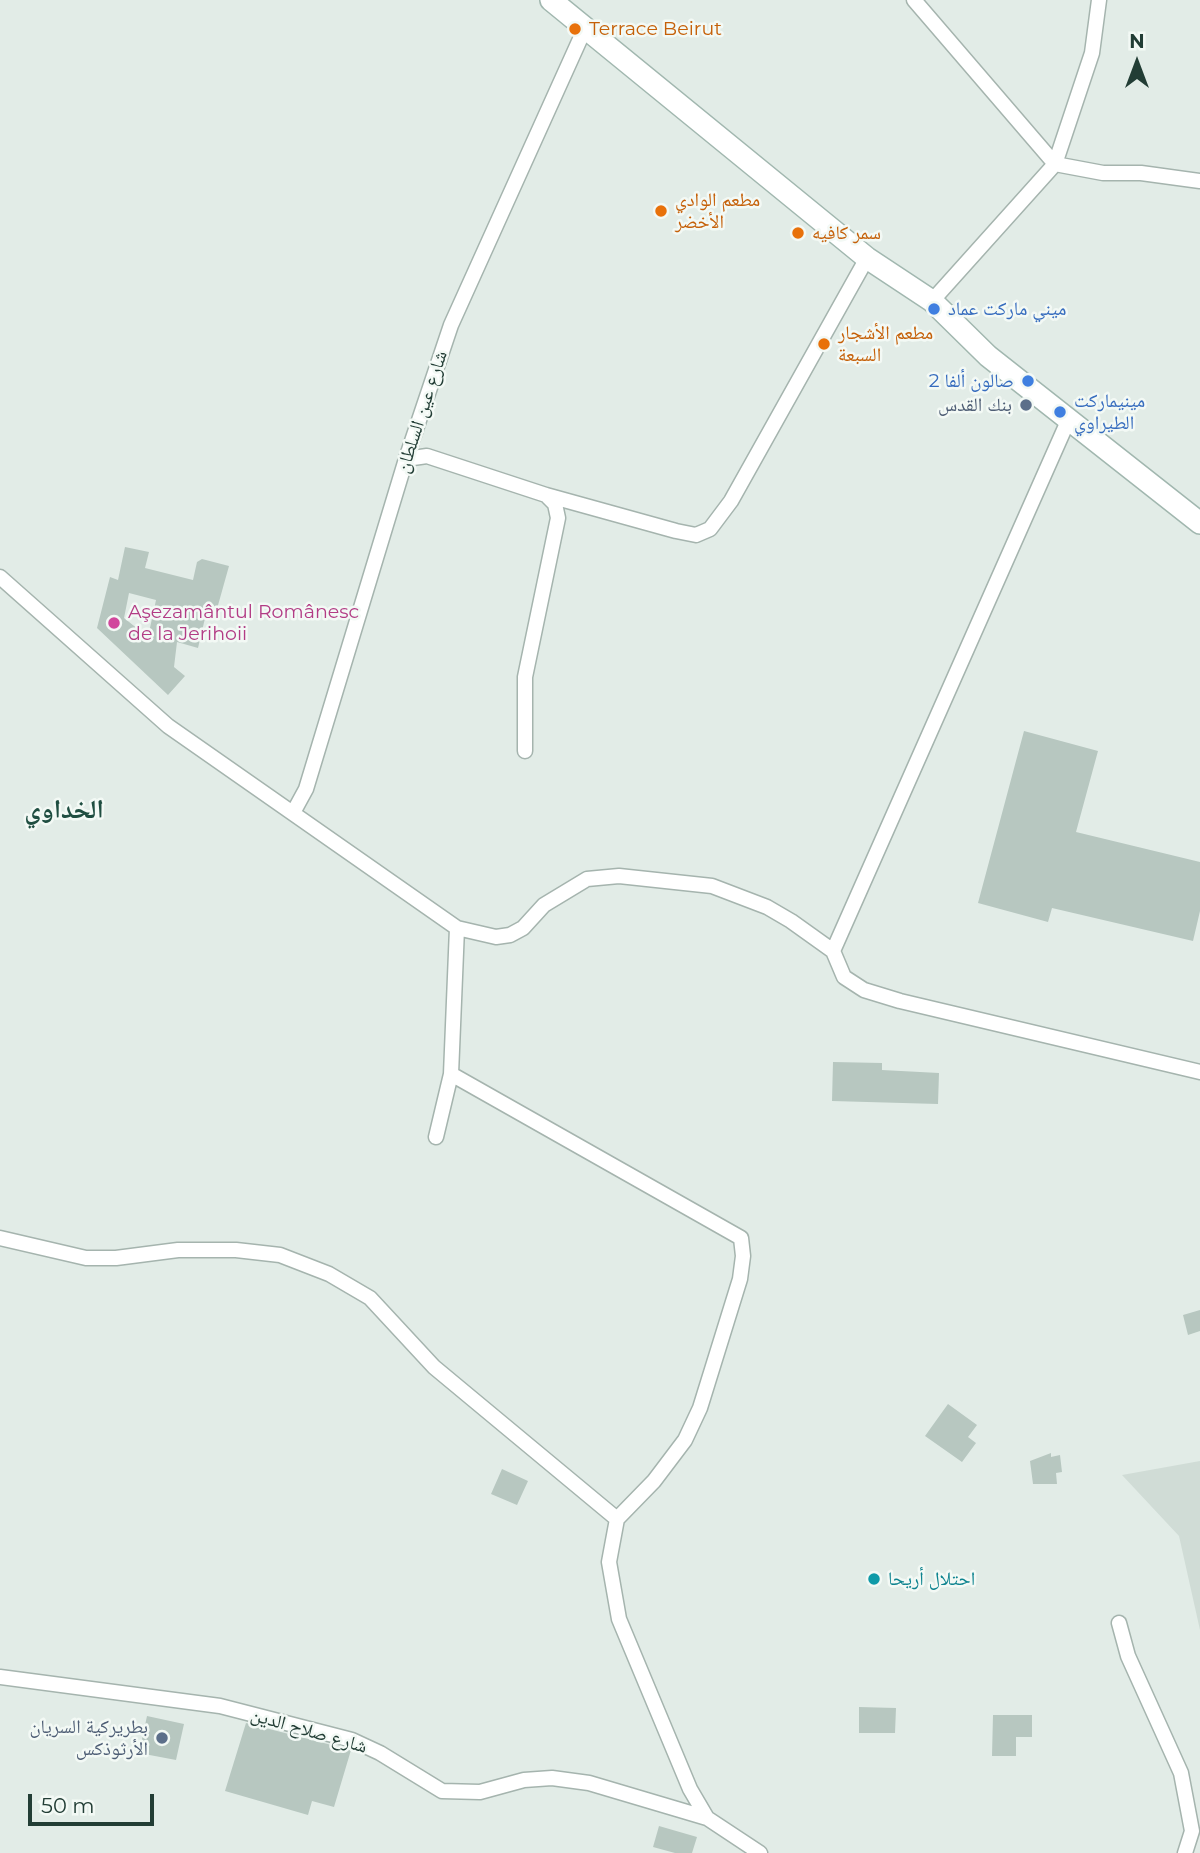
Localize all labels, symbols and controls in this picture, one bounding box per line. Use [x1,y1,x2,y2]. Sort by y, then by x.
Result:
place label: Terrace Beirut [589,18,722,40]
marker: Terrace Beirut [567,21,583,37]
north arrow [1102,28,1172,98]
text: N [1129,30,1145,53]
place label: مطعم الوادي الأخضر [675,189,760,233]
marker: مطعم الوادي الأخضر [653,203,669,219]
place label: سمر كافيه [812,222,881,244]
marker: سمر كافيه [790,225,806,241]
place label: ميني ماركت عماد [948,298,1066,320]
marker: ميني ماركت عماد [926,301,942,317]
place label: مطعم الأشجار السبعة [838,322,933,366]
marker: مطعم الأشجار السبعة [816,336,832,352]
street label: شارع عين السلطان [391,348,453,476]
place label: صالون ألفا 2 [929,370,1014,392]
marker: صالون ألفا 2 [1020,373,1036,389]
place label: مينيماركت الطيراوي [1074,390,1145,434]
place label: بنك القدس [938,394,1012,416]
marker: بنك القدس [1018,397,1034,413]
marker: مينيماركت الطيراوي [1052,404,1068,420]
place label: Aşezamântul Românesc de la Jerihoii [128,601,359,645]
marker: Aşezamântul Românesc de la Jerihoii [106,615,122,631]
district label: الخداوي [24,794,104,826]
place label: احتلال أريحا [888,1568,975,1590]
marker: احتلال أريحا [866,1571,882,1587]
street label: شارع صلاح الدين [248,1704,370,1758]
place label: بطريركية السريان الأرثوذكس [29,1716,148,1760]
marker: بطريركية السريان الأرثوذكس [154,1730,170,1746]
scale bar [32,1780,158,1824]
text: 50 m [41,1793,95,1818]

